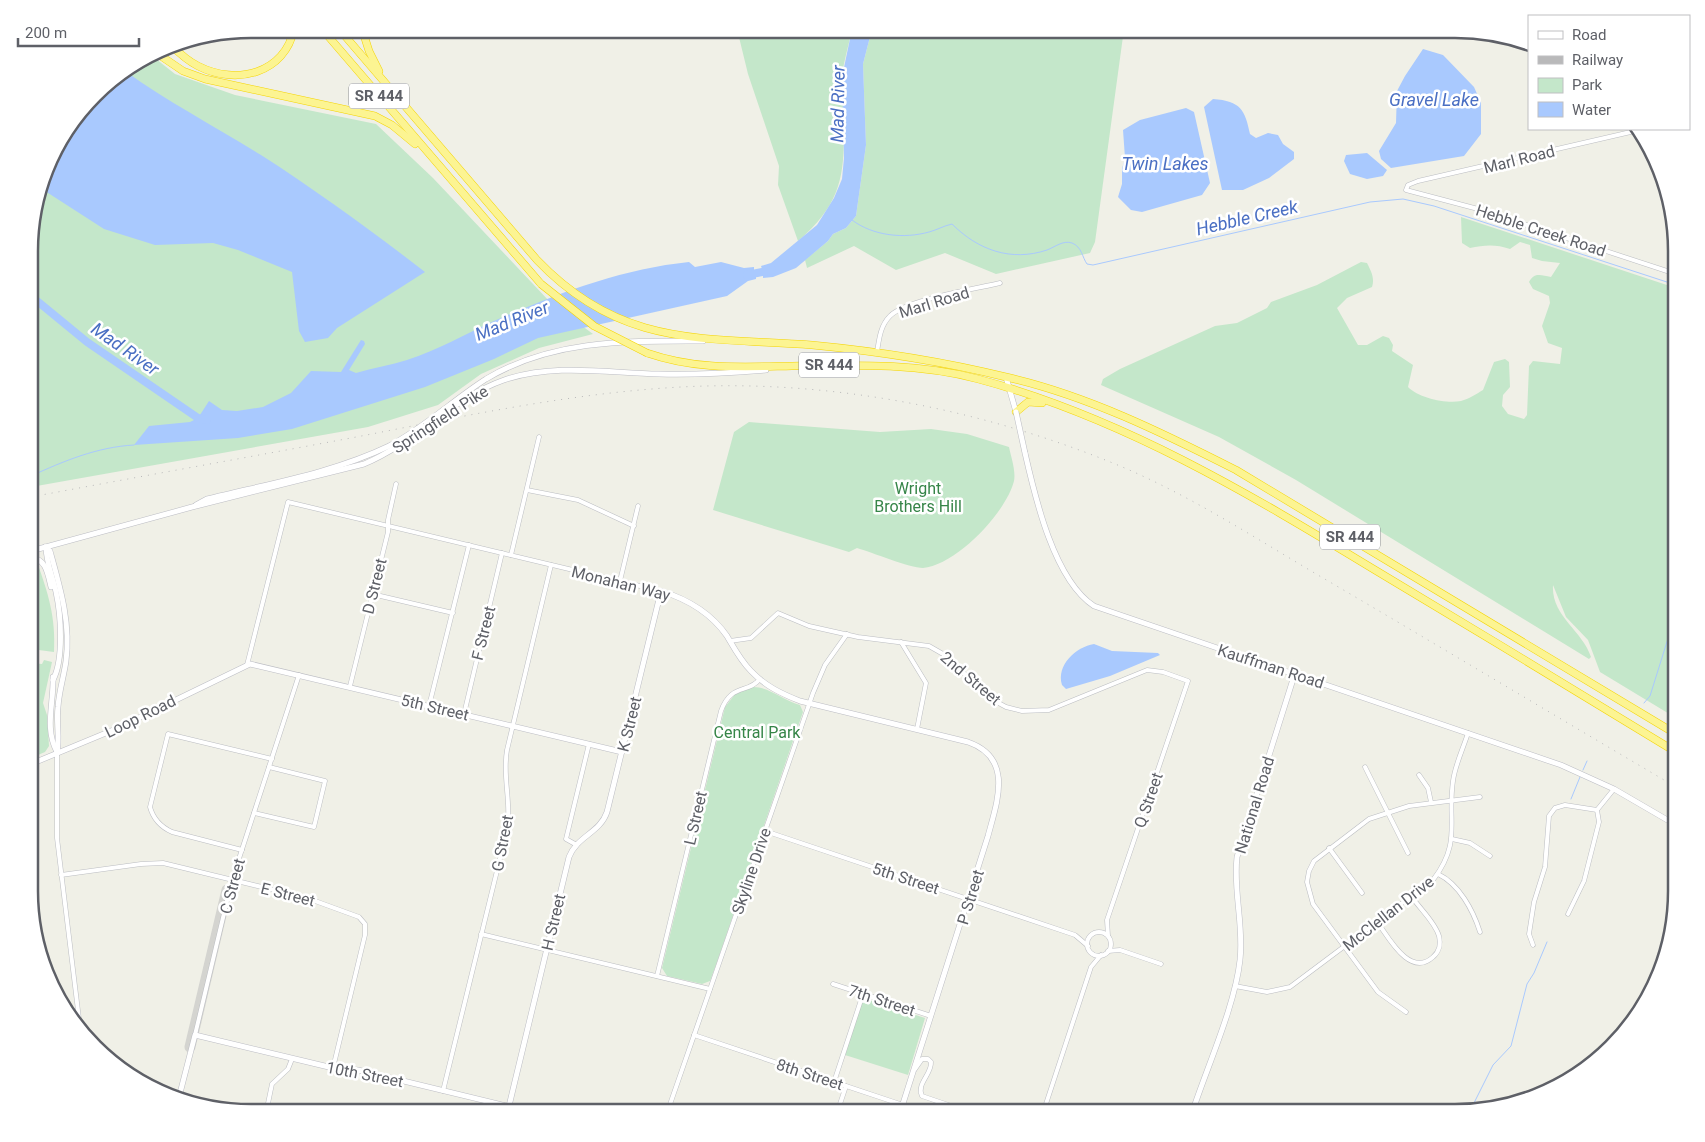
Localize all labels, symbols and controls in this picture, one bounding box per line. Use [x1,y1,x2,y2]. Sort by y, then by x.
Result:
scale bar [18,15,139,47]
legend [1528,15,1690,130]
text: 200 m [25,24,67,42]
text: Road [1572,26,1606,44]
text: Railway [1572,51,1623,69]
water label: Mad River [826,64,849,143]
text: Park [1572,76,1603,94]
road number: SR 444 [349,84,409,108]
water label: Gravel Lake [1389,89,1479,110]
text: Water [1572,101,1611,119]
street label: Marl Road [1482,141,1557,177]
water label: Twin Lakes [1121,153,1209,174]
water label: Hebble Creek [1194,195,1301,239]
street label: Hebble Creek Road [1473,200,1608,260]
street label: Marl Road [897,283,972,322]
water label: Mad River [472,296,553,345]
water label: Mad River [88,318,164,380]
road number: SR 444 [799,352,859,378]
street label: Springfield Pike [389,381,492,457]
park label: Wright Brothers Hill [874,479,962,516]
road number: SR 444 [1320,524,1380,550]
street label: D Street [358,556,391,616]
street label: Monahan Way [570,562,673,605]
street label: F Street [468,604,499,662]
street label: Kauffman Road [1215,640,1327,693]
street label: 2nd Street [937,648,1005,709]
street label: 5th Street [399,690,471,725]
street label: Loop Road [102,691,179,742]
street label: K Street [613,695,646,754]
park label: Central Park [714,723,801,742]
street label: National Road [1231,754,1278,856]
street label: Q Street [1130,770,1167,830]
street label: L Street [680,789,711,847]
street label: G Street [488,813,517,873]
street label: Skyline Drive [728,825,775,917]
street label: C Street [216,856,249,916]
street label: 5th Street [870,859,942,898]
street label: P Street [953,867,988,927]
street label: McClellan Drive [1339,872,1438,955]
street label: E Street [259,879,317,910]
street label: H Street [538,892,569,952]
street label: 7th Street [846,981,918,1020]
street label: 8th Street [774,1055,846,1094]
street label: 10th Street [325,1058,405,1091]

